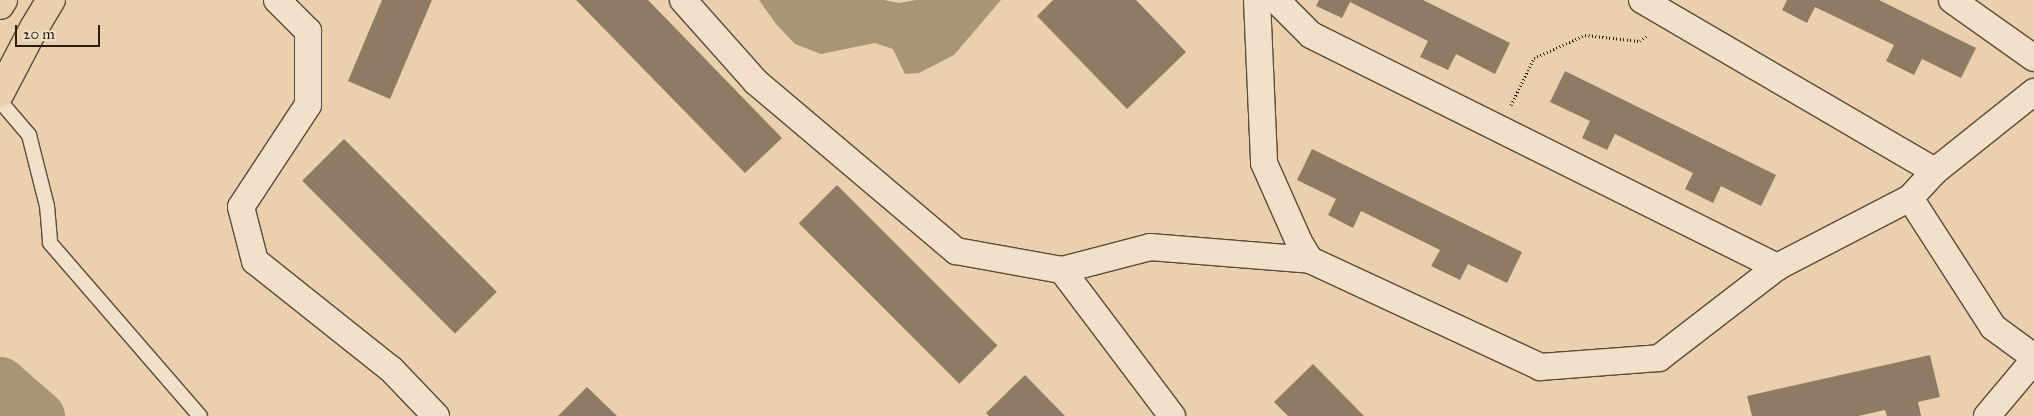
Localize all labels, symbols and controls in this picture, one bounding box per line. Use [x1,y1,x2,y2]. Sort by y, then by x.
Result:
scale bar [18,15,102,47]
text: 20 m [23,25,55,43]

